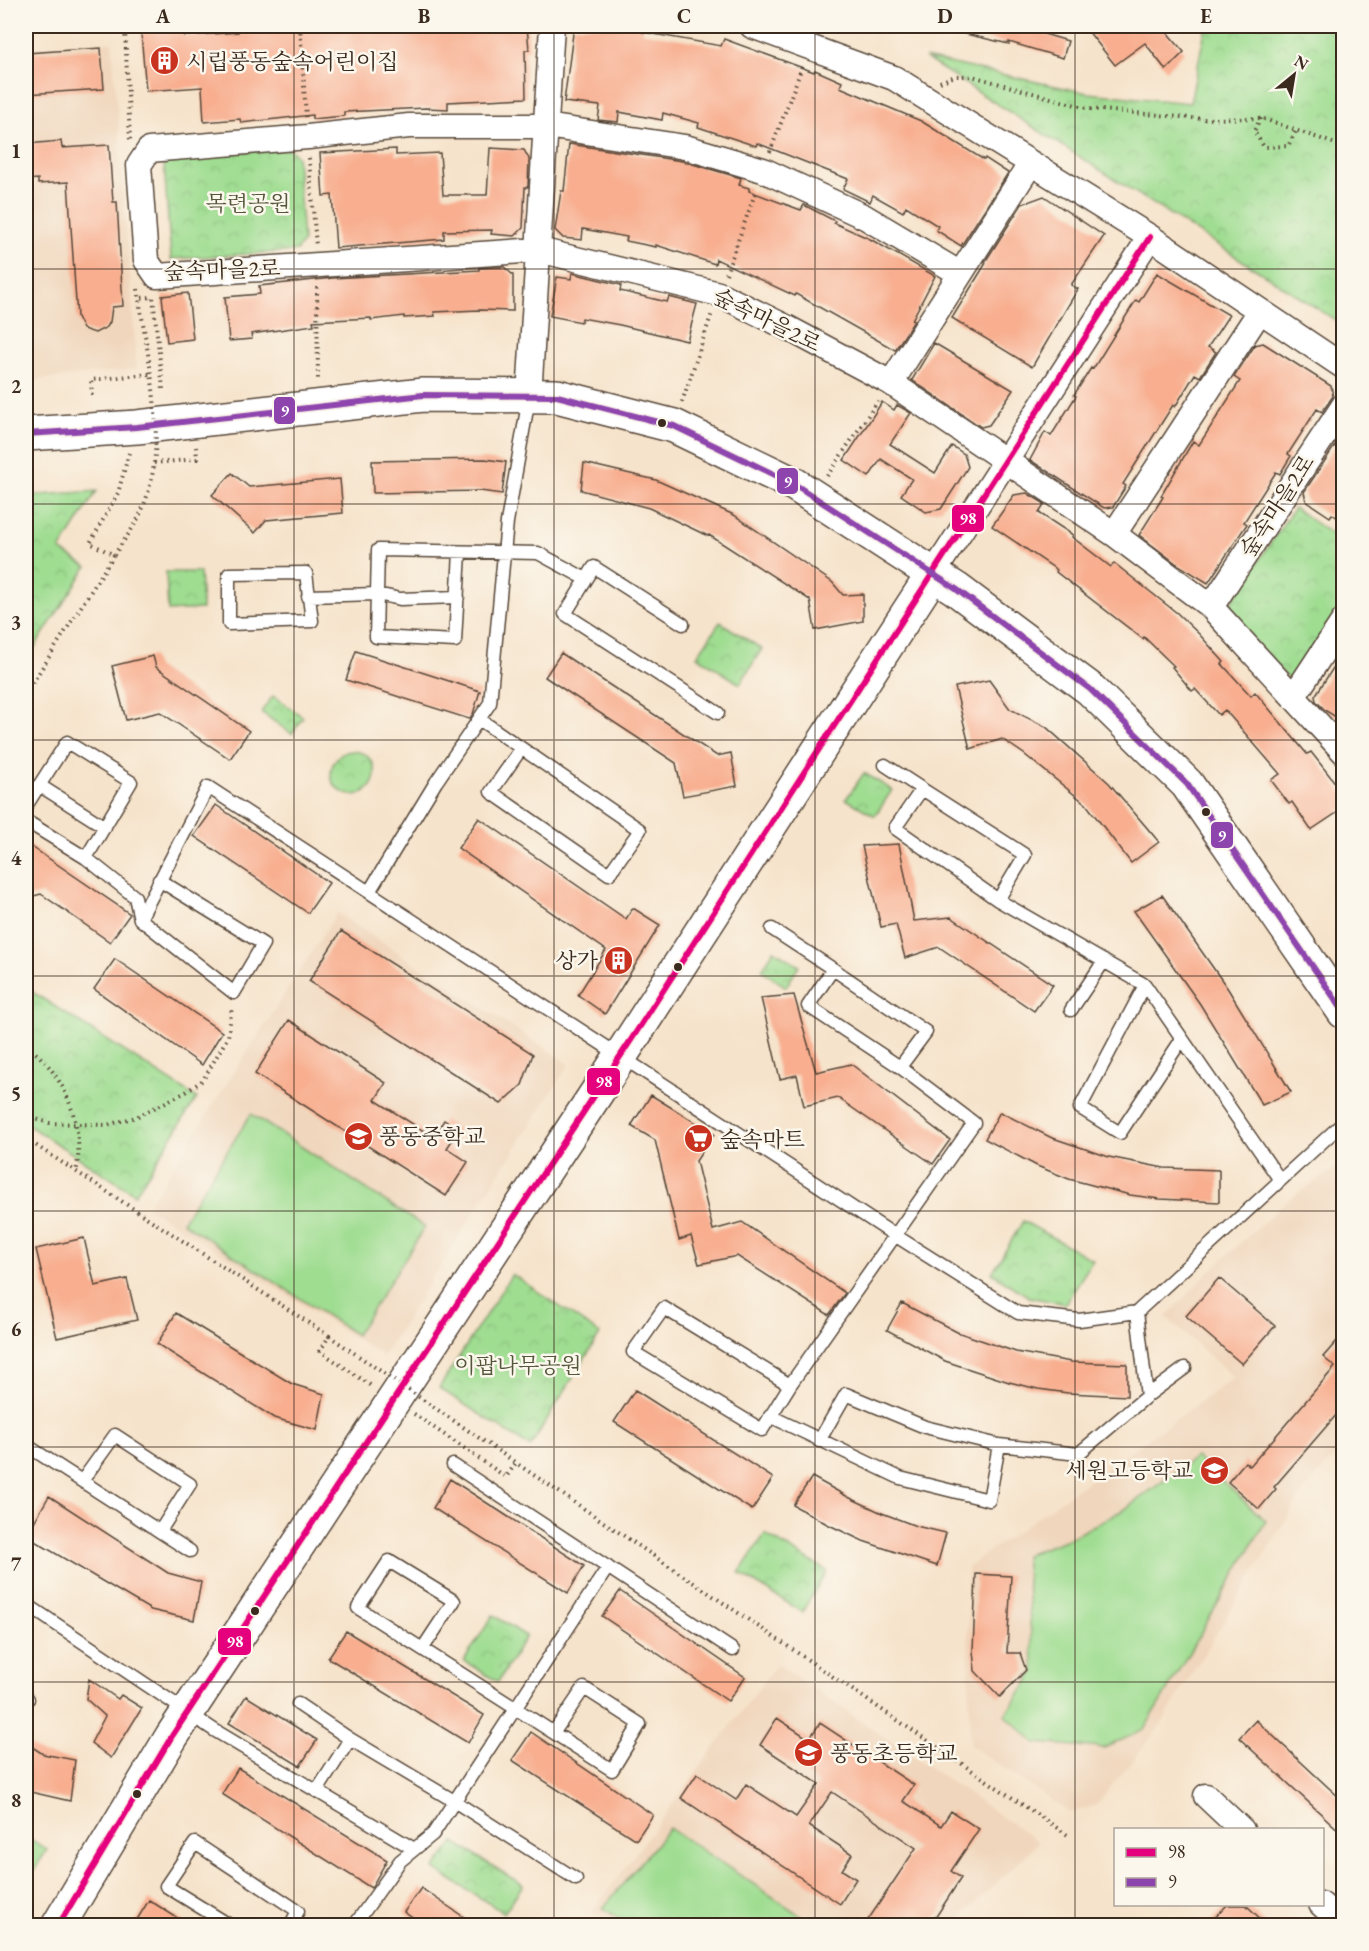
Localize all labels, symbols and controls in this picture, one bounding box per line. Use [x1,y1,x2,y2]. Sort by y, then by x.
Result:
text: A [155,3,171,29]
text: B [418,3,430,29]
text: C [677,3,691,29]
text: D [937,3,953,29]
text: E [1200,3,1212,29]
building icon: 시립풍동숲속어린이집 [149,45,181,77]
north arrow [1264,45,1324,105]
place label: 시립풍동숲속어린이집 [186,47,399,76]
text: N [1290,50,1312,75]
text: 1 [11,138,21,164]
park label: 목련공원 [205,189,291,218]
street label: 숲속마을2로 [163,253,281,287]
street label: 숲속마을2로 [708,281,826,359]
text: 2 [11,373,22,399]
line badge: 9 [273,396,296,425]
text: 9 [281,400,290,421]
unlabelled marker [656,417,668,429]
street label: 숲속마을2로 [1233,449,1321,563]
line badge: 9 [776,467,799,495]
text: 9 [784,471,793,492]
line badge: 98 [951,504,985,533]
text: 98 [960,508,976,529]
text: 3 [11,609,21,635]
unlabelled marker [1200,806,1212,818]
line badge: 9 [1210,821,1234,849]
text: 9 [1218,825,1227,846]
text: 4 [11,845,22,871]
building icon: 상가 [603,944,635,976]
place label: 상가 [555,946,599,975]
unlabelled marker [672,961,684,973]
line badge: 98 [586,1067,621,1096]
text: 98 [596,1071,612,1092]
text: 5 [11,1080,21,1106]
school or university icon: 풍동중학교 [342,1120,374,1152]
place label: 풍동중학교 [379,1122,485,1151]
supermarket icon: 숲속마트 [683,1123,715,1155]
place label: 숲속마트 [720,1125,805,1154]
text: 6 [11,1316,22,1342]
park label: 이팝나무공원 [454,1351,582,1380]
school or university icon: 세원고등학교 [1198,1454,1230,1486]
place label: 세원고등학교 [1065,1456,1193,1485]
text: 7 [11,1551,22,1577]
unlabelled marker [249,1605,261,1617]
line badge: 98 [217,1627,252,1656]
text: 98 [227,1631,243,1652]
school or university icon: 풍동초등학교 [793,1737,825,1769]
place label: 풍동초등학교 [830,1739,958,1768]
text: 8 [11,1787,21,1813]
unlabelled marker [131,1788,143,1800]
legend [1114,1828,1324,1906]
text: 98 [1168,1840,1185,1863]
text: 9 [1168,1870,1177,1893]

